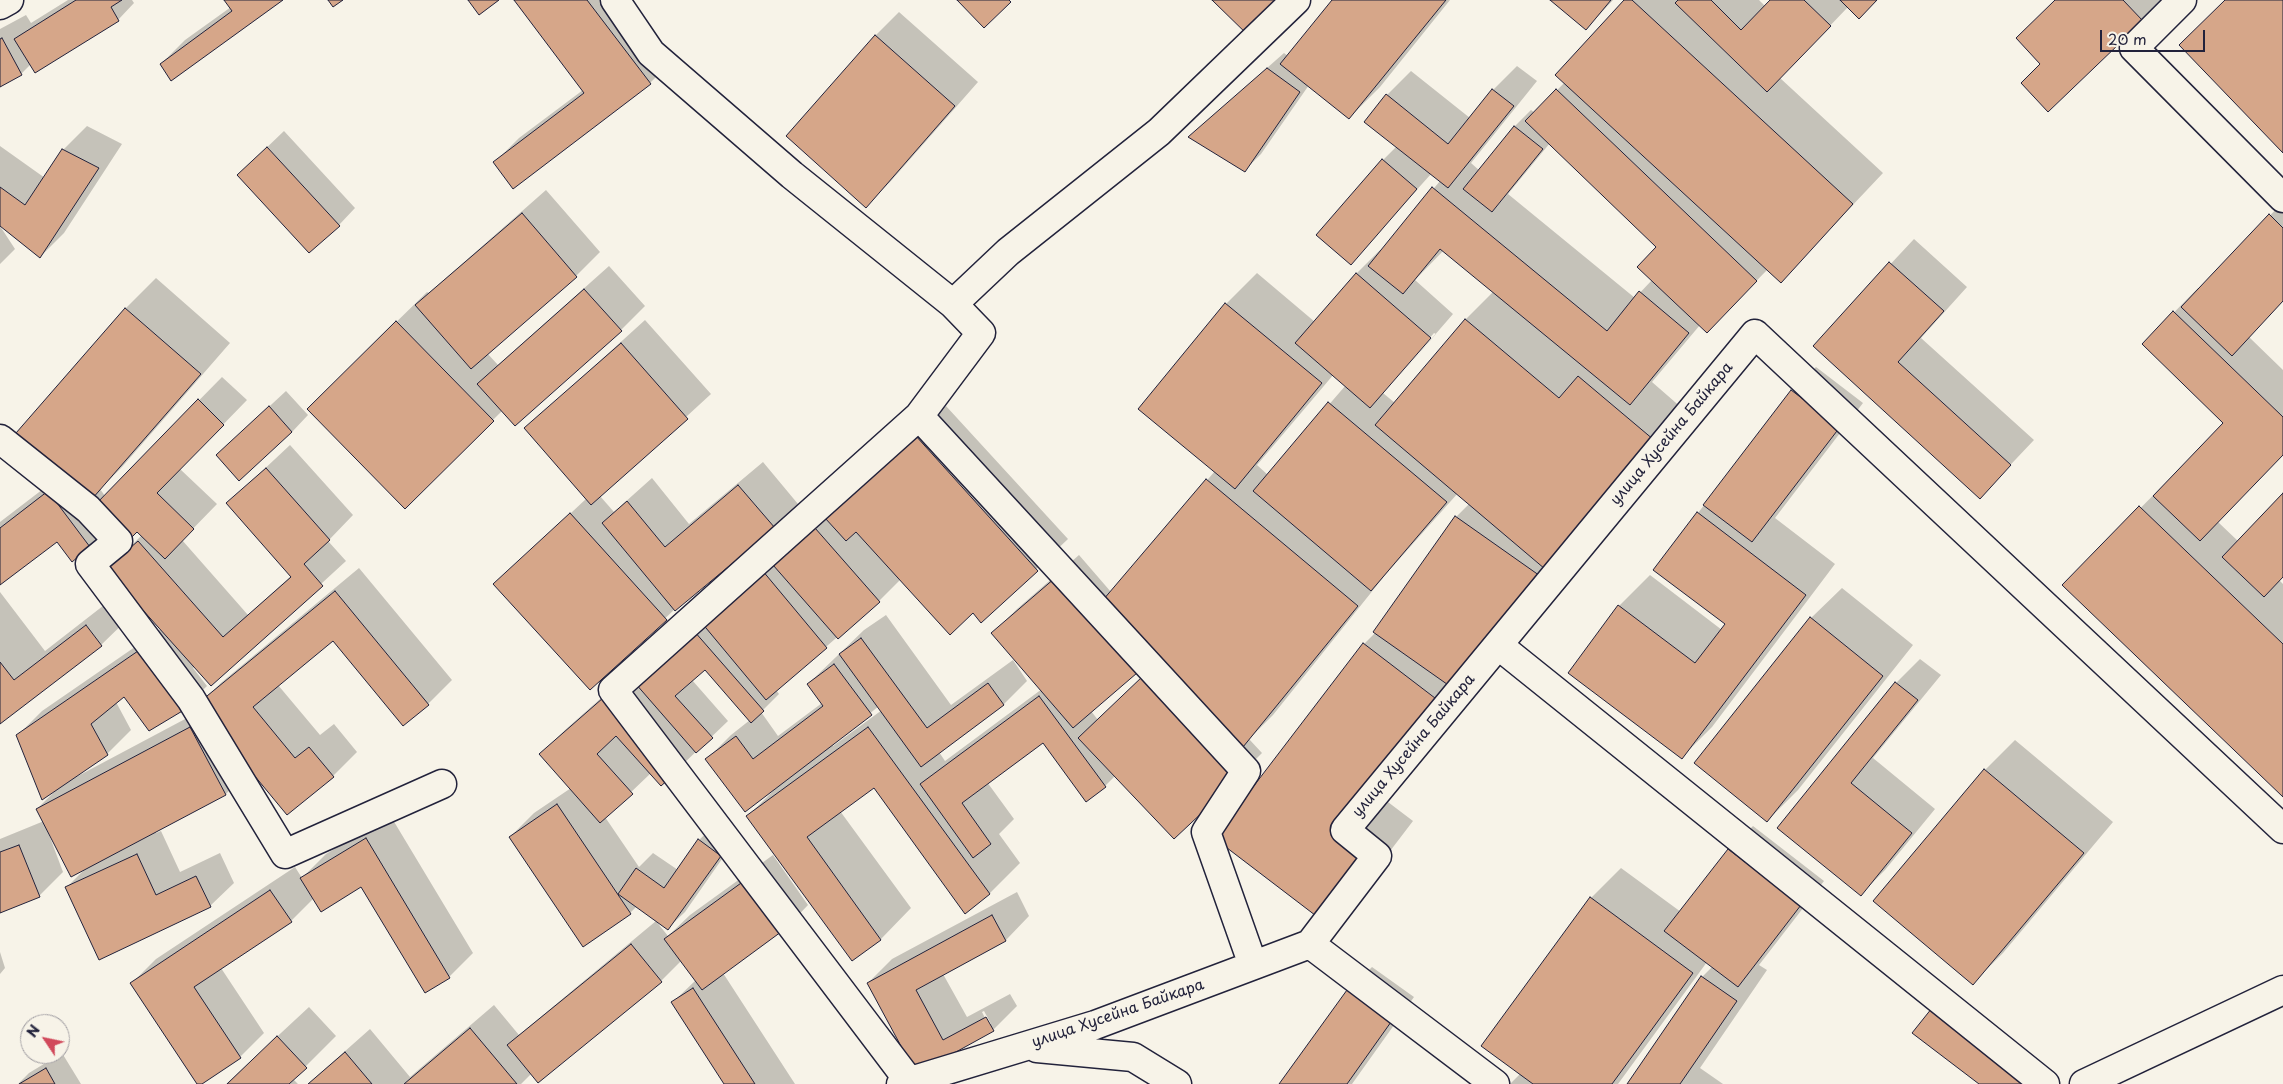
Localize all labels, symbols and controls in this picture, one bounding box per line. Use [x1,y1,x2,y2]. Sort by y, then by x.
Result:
scale bar [2103,20,2208,52]
text: 20 m [2108,27,2147,50]
street label: улица Хусейна Байкара [1607,359,1737,509]
street label: улица Хусейна Байкара [1349,671,1479,821]
street label: улица Хусейна Байкара [1029,976,1207,1052]
north arrow [20,1014,70,1064]
text: N [21,1020,45,1041]

